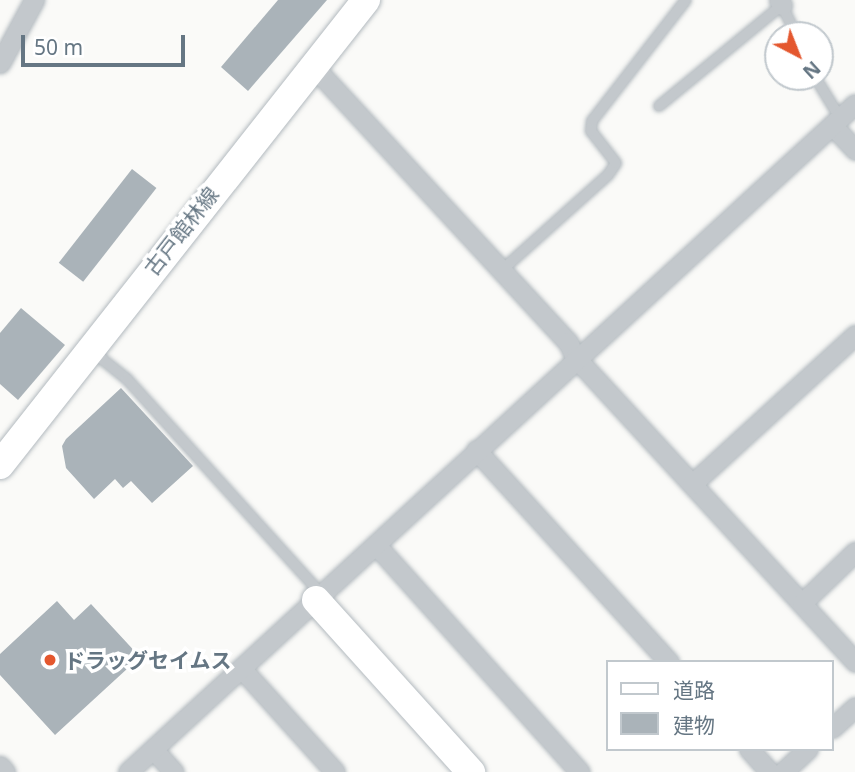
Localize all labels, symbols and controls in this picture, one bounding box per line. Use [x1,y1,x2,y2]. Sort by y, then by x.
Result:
scale bar [24,21,189,65]
north arrow [764,21,834,91]
text: 50 m [34,33,83,61]
text: N [797,55,826,85]
street label: 古戸館林線 [139,182,223,280]
place label: ドラッグセイムス [64,647,232,673]
marker: ドラッグセイムス [42,652,58,668]
legend [606,660,834,751]
text: 道路 [673,676,715,704]
text: 建物 [673,711,715,739]

